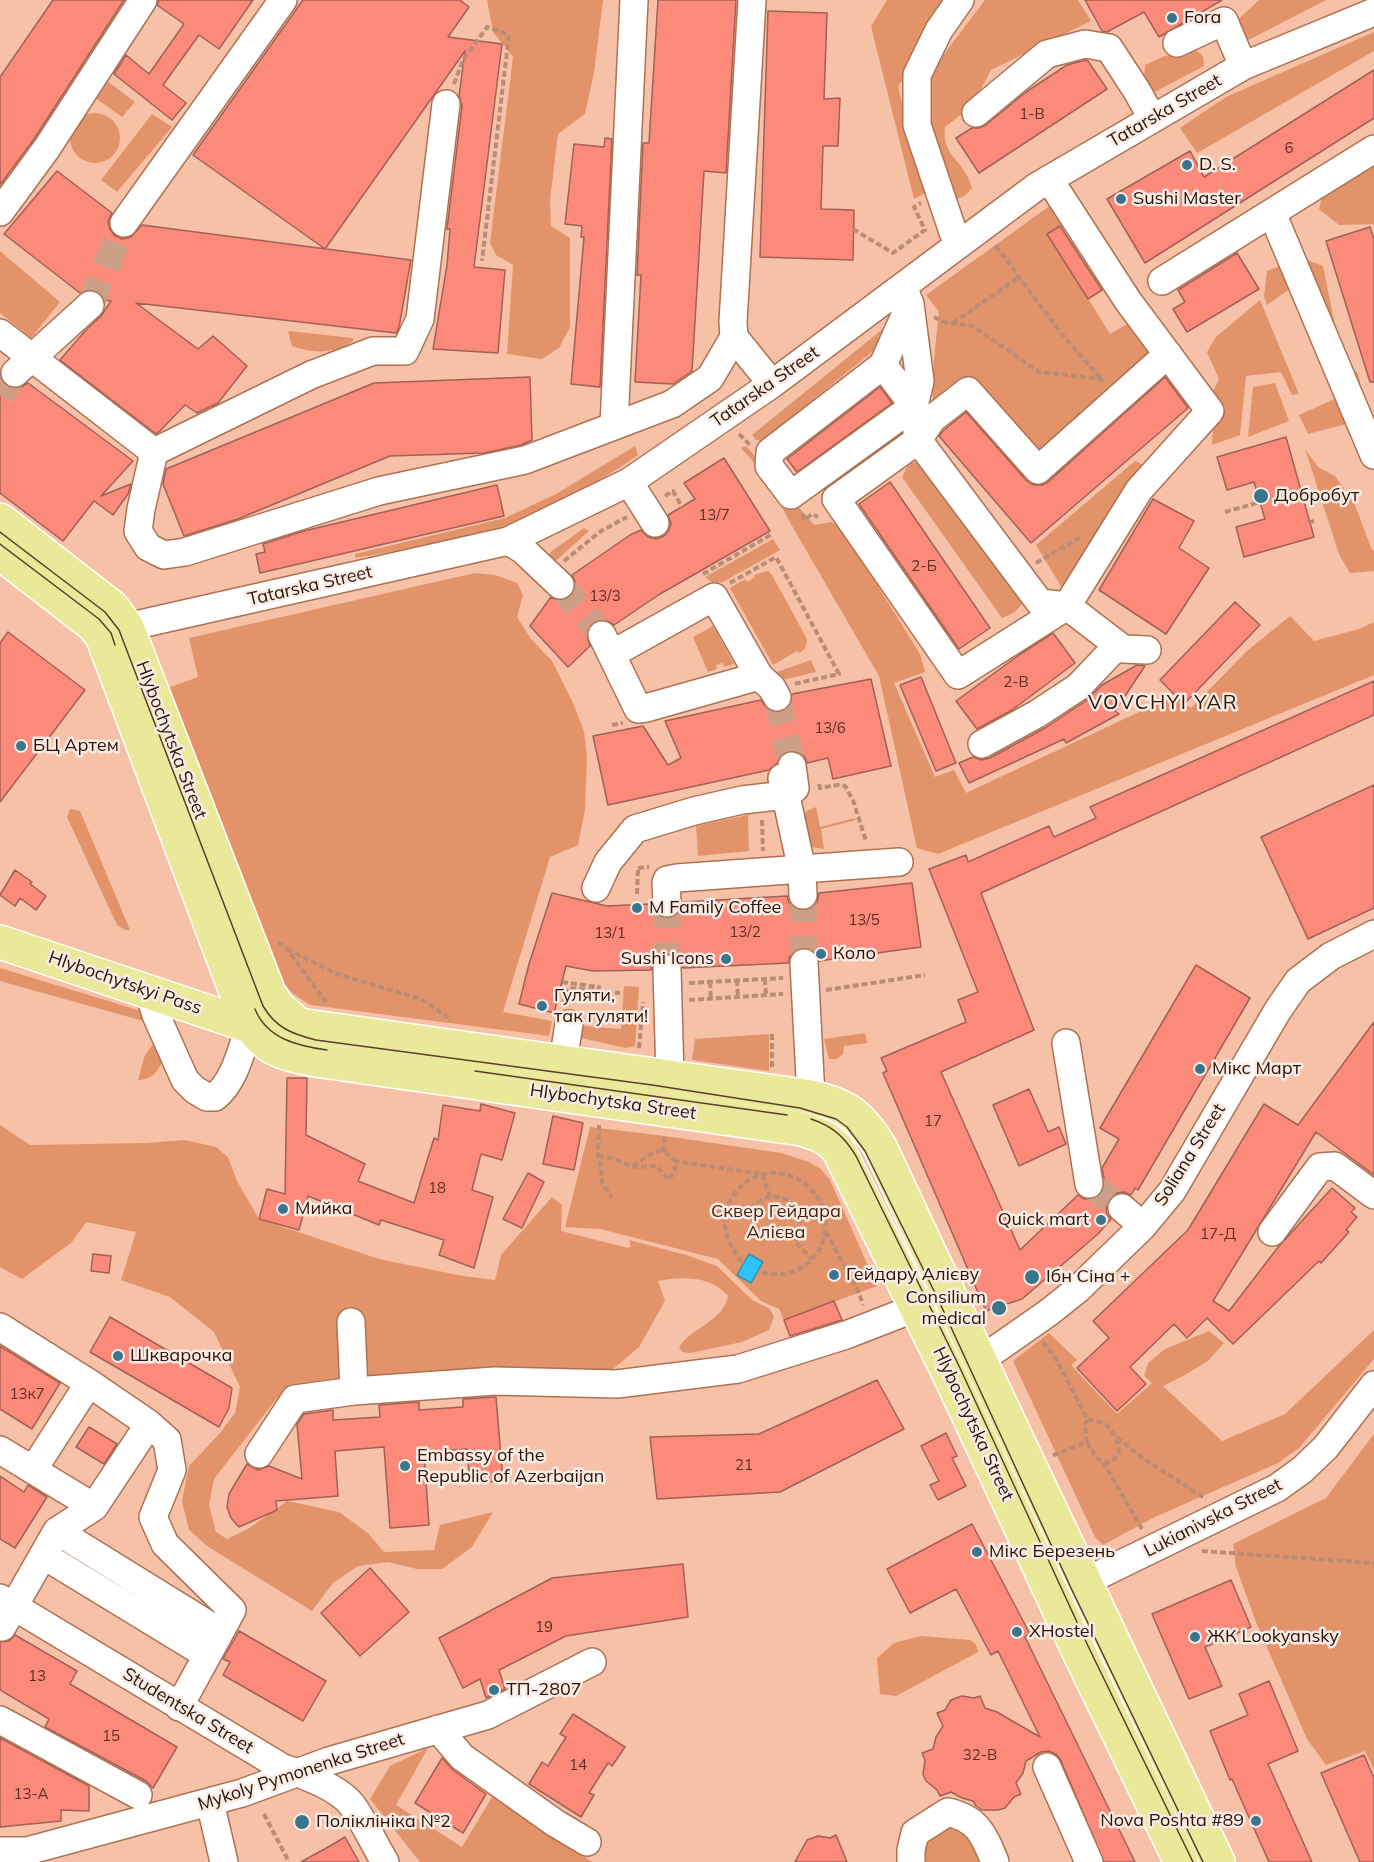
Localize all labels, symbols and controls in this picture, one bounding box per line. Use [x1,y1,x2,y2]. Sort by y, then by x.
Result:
place label: Fora [1184,7,1221,29]
marker: Fora [1165,11,1179,25]
street label: Tatarska Street [1105,70,1225,152]
house number: 1-В [1019,105,1045,123]
house number: 6 [1285,139,1293,157]
place label: D. S. [1199,154,1236,176]
marker: D. S. [1180,158,1194,172]
place label: Sushi Master [1133,188,1241,210]
marker: Sushi Master [1114,192,1128,206]
street label: Tatarska Street [707,342,823,432]
place label: Добробут [1274,485,1359,507]
marker: Добробут [1252,487,1270,505]
house number: 13/7 [698,506,730,524]
house number: 2-Б [911,557,937,575]
street label: Tatarska Street [246,561,374,611]
house number: 13/3 [589,587,621,605]
street label: Hlybochytska Street [131,658,211,822]
house number: 2-В [1003,673,1029,691]
district label: VOVCHYI YAR [1088,691,1238,715]
house number: 13/6 [814,719,846,737]
place label: БЦ Артем [33,735,119,757]
marker: БЦ Артем [14,739,28,753]
place label: M Family Coffee [649,897,781,919]
marker: M Family Coffee [630,901,644,915]
house number: 13/5 [848,911,880,929]
house number: 13/2 [729,923,761,941]
house number: 13/1 [594,924,626,942]
place label: Коло [833,943,876,965]
street label: Hlybochytskyi Pass [46,947,204,1019]
marker: Коло [814,947,828,961]
place label: Sushi Icons [621,948,714,970]
marker: Sushi Icons [719,952,733,966]
place label: Гуляти, так гуляти! [554,985,648,1028]
marker: Гуляти, так гуляти! [535,999,549,1013]
place label: Мікс Март [1212,1058,1301,1080]
marker: Мікс Март [1193,1062,1207,1076]
street label: Hlybochytska Street [529,1080,697,1124]
street label: Soliana Street [1150,1100,1230,1210]
house number: 17 [924,1112,942,1130]
house number: 18 [428,1179,446,1197]
place label: Мийка [295,1198,353,1220]
park label: Сквер Гейдара Алієва [711,1201,841,1244]
marker: Мийка [276,1202,290,1216]
place label: Quick mart [998,1209,1089,1231]
marker: Quick mart [1094,1213,1108,1227]
house number: 17-Д [1200,1225,1236,1243]
place label: Гейдару Алієву [846,1264,979,1286]
place label: Ібн Сіна + [1046,1266,1131,1288]
marker: Гейдару Алієву [827,1268,841,1282]
marker: Ібн Сіна + [1023,1268,1041,1286]
place label: Consilium medical [906,1287,986,1330]
marker: Consilium medical [990,1299,1008,1317]
street label: Hlybochytska Street [928,1344,1018,1504]
place label: Шкварочка [130,1345,232,1367]
marker: Шкварочка [111,1349,125,1363]
house number: 13к7 [9,1385,45,1403]
place label: Embassy of the Republic of Azerbaijan [417,1445,604,1488]
house number: 21 [735,1456,753,1474]
marker: Embassy of the Republic of Azerbaijan [398,1459,412,1473]
street label: Lukianivska Street [1140,1474,1286,1562]
place label: Мікс Березень [989,1541,1115,1563]
marker: Мікс Березень [970,1545,984,1559]
house number: 19 [535,1618,553,1636]
place label: XHostel [1029,1621,1094,1643]
marker: XHostel [1010,1625,1024,1639]
place label: ЖК Lookyansky [1207,1626,1339,1648]
marker: ЖК Lookyansky [1188,1630,1202,1644]
street label: Studentska Street [119,1663,257,1759]
house number: 13 [28,1667,46,1685]
place label: ТП-2807 [506,1679,582,1701]
marker: ТП-2807 [487,1683,501,1697]
house number: 15 [102,1727,120,1745]
street label: Mykoly Pymonenka Street [195,1728,407,1816]
house number: 32-В [963,1746,997,1764]
house number: 14 [569,1756,587,1774]
house number: 13-А [13,1785,49,1803]
place label: Nova Poshta #89 [1100,1810,1244,1832]
place label: Поліклініка №2 [316,1811,451,1833]
marker: Поліклініка №2 [293,1813,311,1831]
marker: Nova Poshta #89 [1249,1814,1263,1828]

